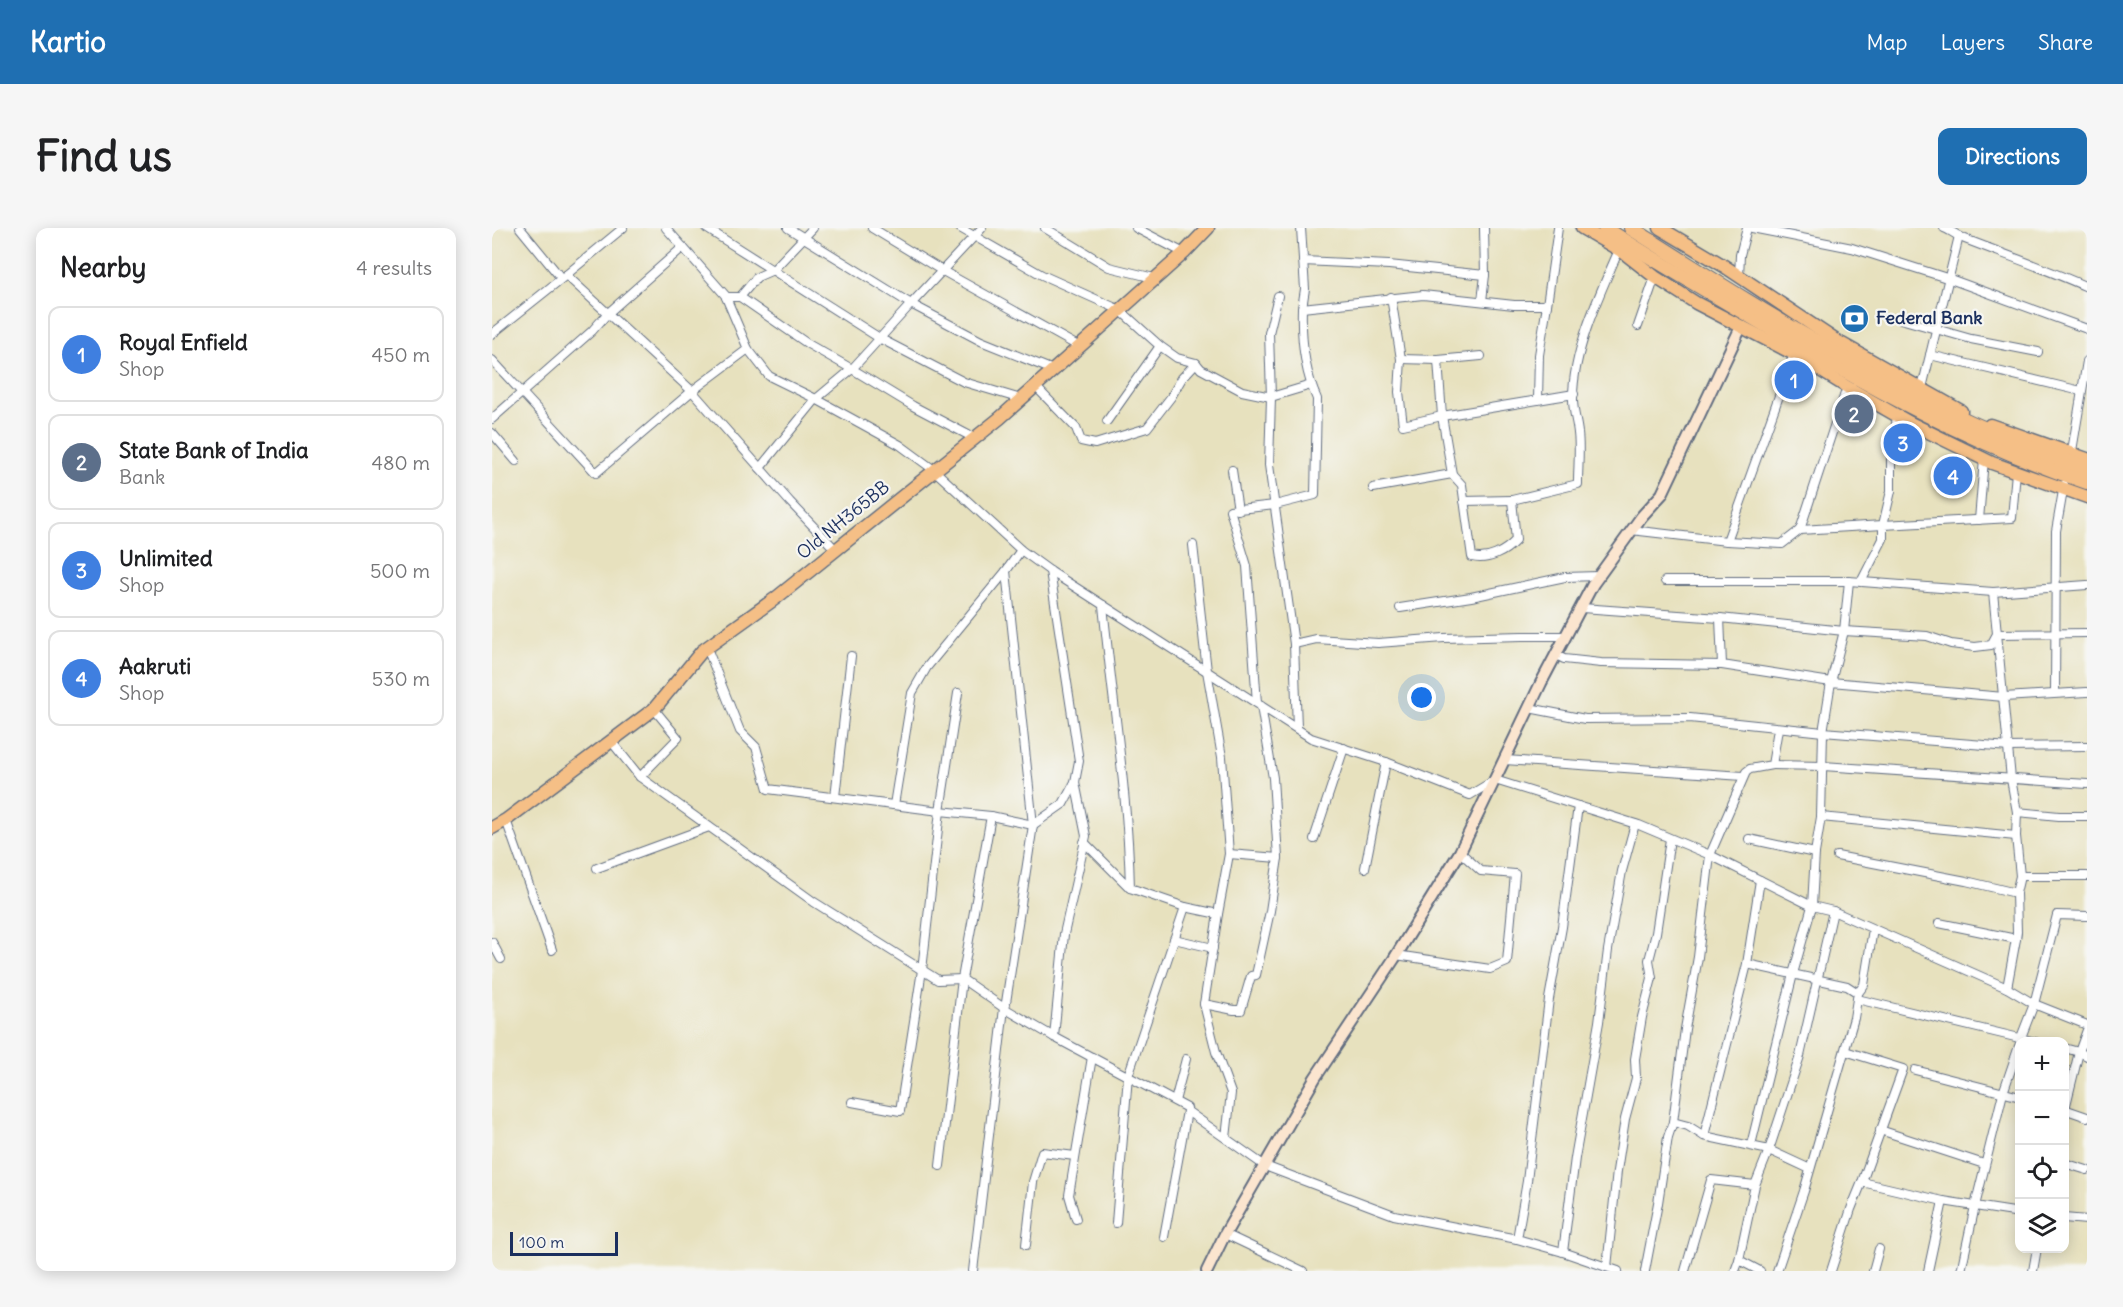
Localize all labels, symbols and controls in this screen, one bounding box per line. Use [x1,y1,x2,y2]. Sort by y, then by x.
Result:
text: Kartio [30,24,106,60]
text: Map [1867,29,1907,56]
text: Layers [1940,29,2005,56]
text: Share [2038,29,2093,56]
button: Directions [1938,128,2087,185]
text: Find us [36,130,172,182]
text: Nearby [60,251,146,284]
text: 4 results [356,255,432,280]
bank icon: Federal Bank [1839,302,1871,334]
place label: Federal Bank [1876,306,1983,329]
text: Royal Enfield [119,328,248,356]
text: 1 [78,342,85,367]
text: 450 m [371,342,430,367]
text: Shop [119,356,164,381]
pin: 1 [1774,358,1814,402]
pin: 2 [1834,392,1874,436]
pin: 3 [1884,420,1922,466]
text: State Bank of India [119,436,309,464]
text: 2 [76,450,87,475]
text: 480 m [371,450,430,475]
pin: 4 [1934,454,1972,498]
text: Bank [119,464,165,489]
street label: Old NH365BB [792,475,894,564]
text: Unlimited [119,544,213,572]
text: 3 [76,558,87,583]
text: 500 m [370,558,430,583]
text: Shop [119,572,164,597]
text: Aakruti [119,652,191,680]
text: 4 [76,666,87,691]
text: 530 m [372,666,430,691]
text: Shop [119,680,164,705]
your location [1407,683,1436,712]
map controls [2015,1037,2069,1253]
button: + [2015,1037,2069,1091]
button: − [2015,1091,2069,1145]
button: locate [2015,1145,2069,1199]
button: layers [2015,1199,2069,1253]
scale bar [510,1229,618,1256]
text: 100 m [519,1232,564,1252]

